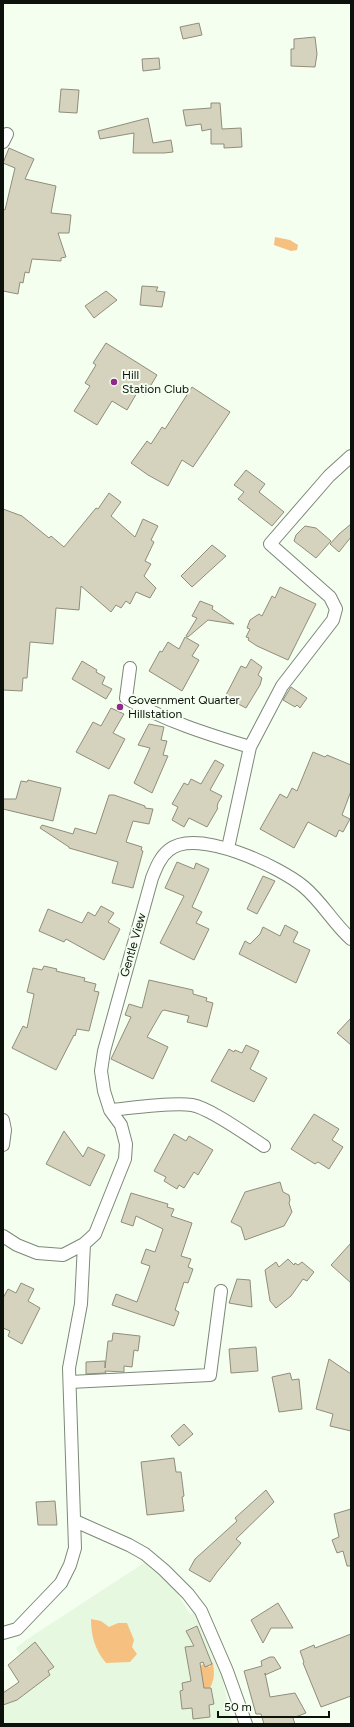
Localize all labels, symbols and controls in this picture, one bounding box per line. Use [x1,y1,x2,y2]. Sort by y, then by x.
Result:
place label: Hill Station Club [122,368,189,396]
marker: Hill Station Club [109,377,119,387]
place label: Government Quarter Hillstation [128,693,240,721]
marker: Government Quarter Hillstation [115,702,125,712]
street label: Gentle View [117,911,149,979]
scale bar [218,1693,329,1719]
text: 50 m [224,1700,252,1714]

